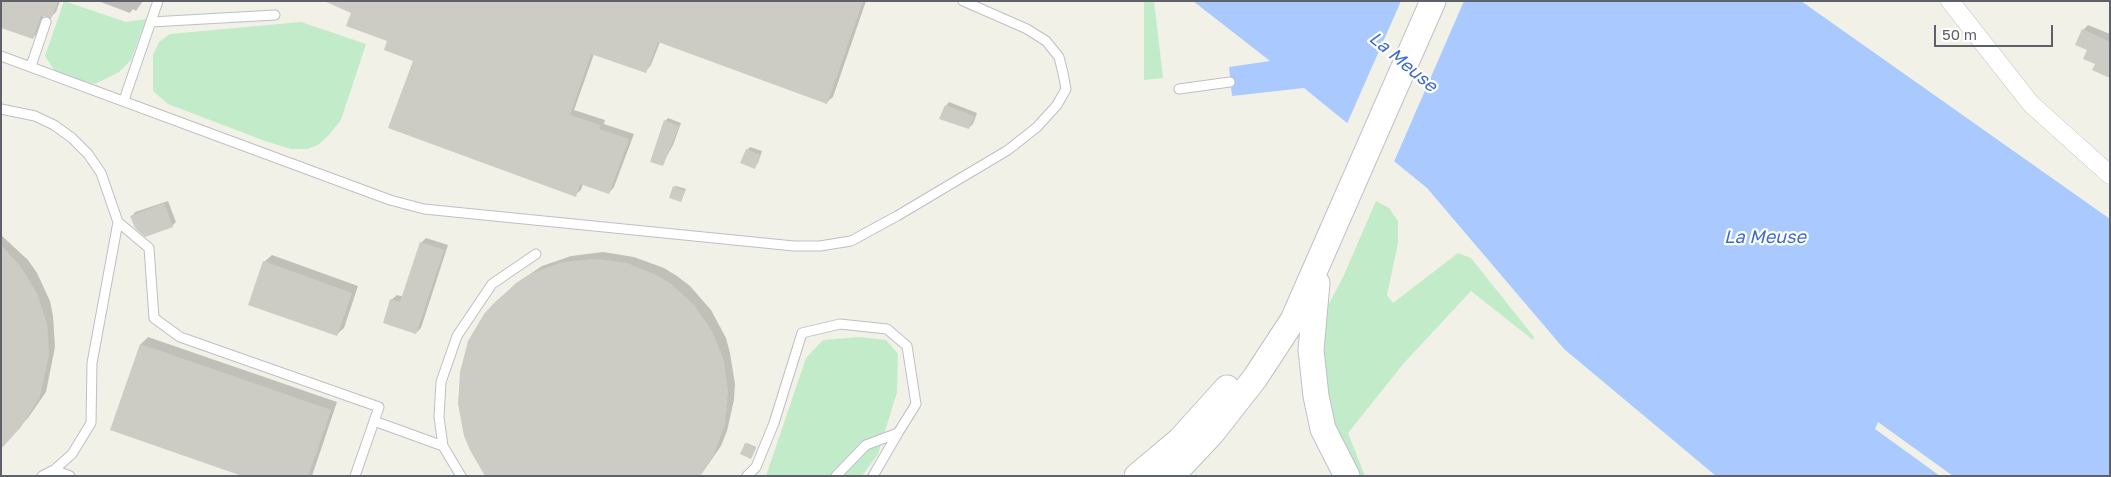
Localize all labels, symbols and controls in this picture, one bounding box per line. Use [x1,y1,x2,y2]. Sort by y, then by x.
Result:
scale bar [1936,15,2055,47]
text: 50 m [1942,25,1977,43]
water label: La Meuse [1365,27,1441,97]
water label: La Meuse [1724,226,1806,248]

